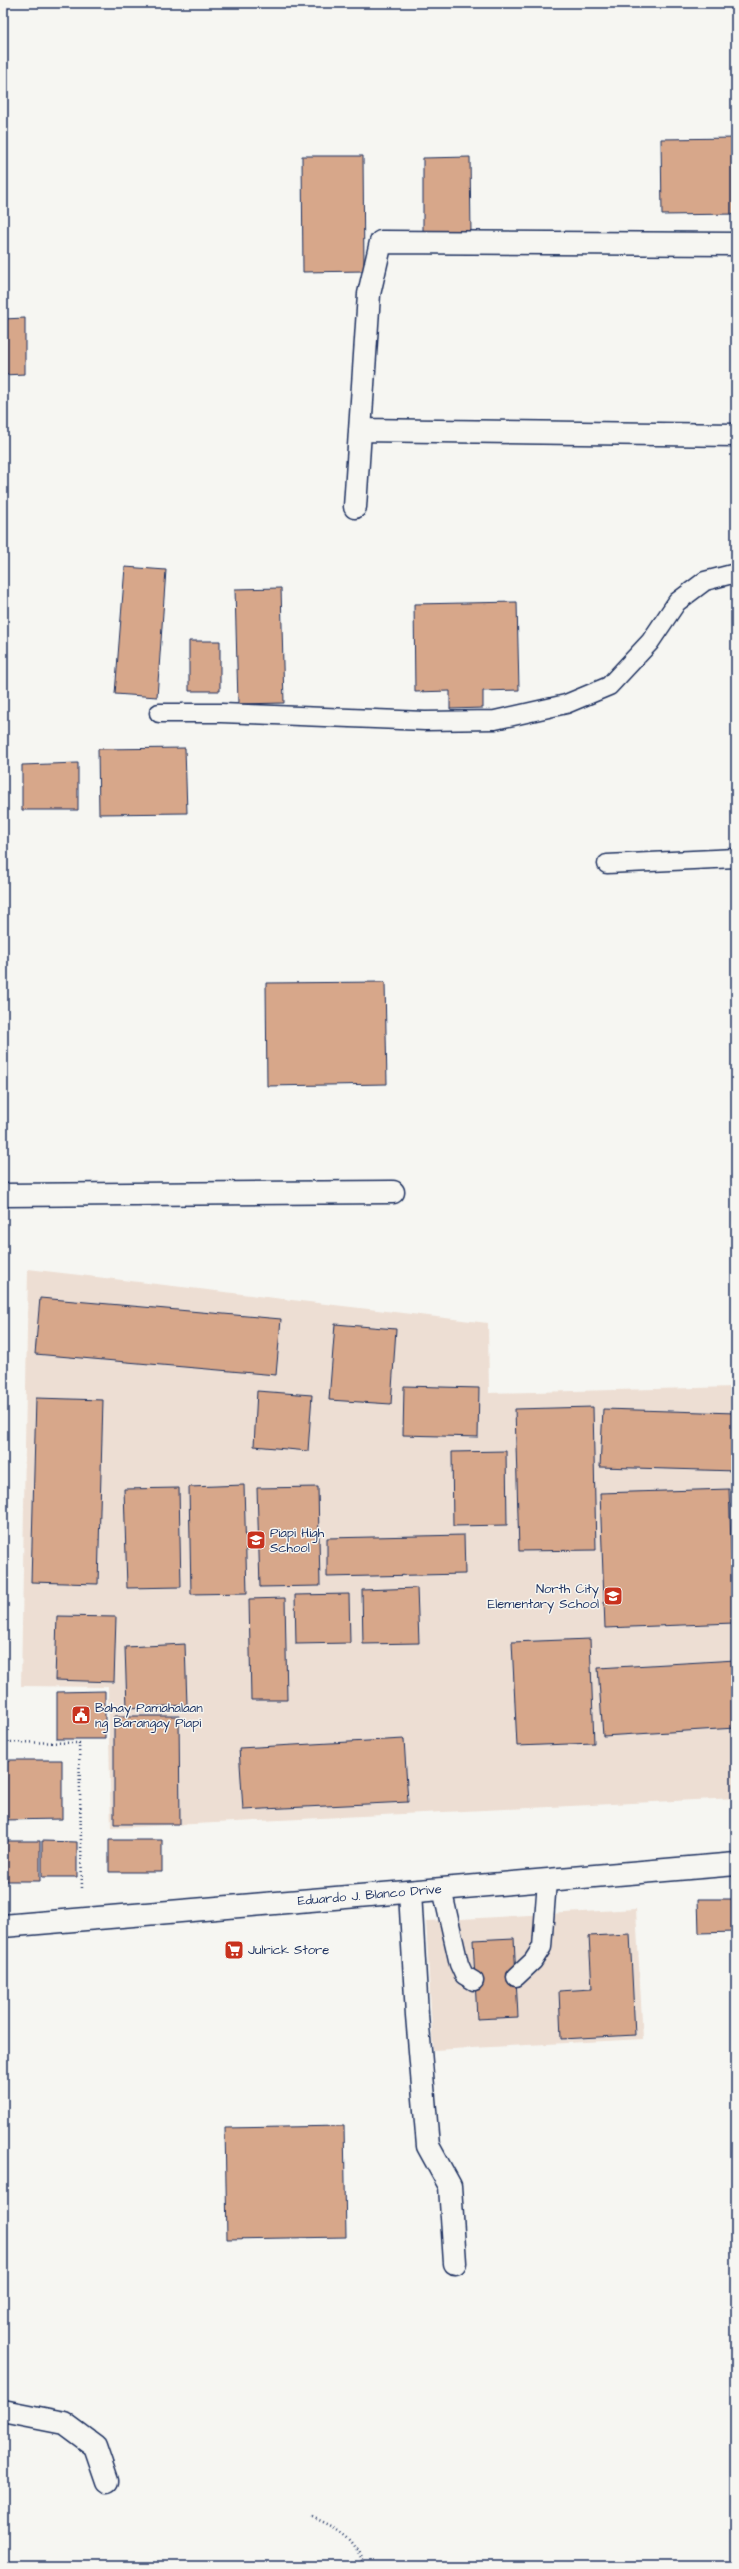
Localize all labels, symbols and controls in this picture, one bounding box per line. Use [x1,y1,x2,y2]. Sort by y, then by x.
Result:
place label: Piapi High School [270,1524,325,1557]
school or university icon: Piapi High School [245,1529,267,1551]
place label: North City Elementary School [488,1580,599,1614]
school or university icon: North City Elementary School [602,1585,624,1607]
place label: Bahay Pamahalaan ng Barangay Piapi [95,1699,203,1733]
public building icon: Bahay Pamahalaan ng Barangay Piapi [70,1704,92,1726]
street label: Eduardo J. Blanco Drive [297,1880,442,1910]
supermarket icon: Julrick Store [223,1939,245,1961]
place label: Julrick Store [248,1941,329,1959]

